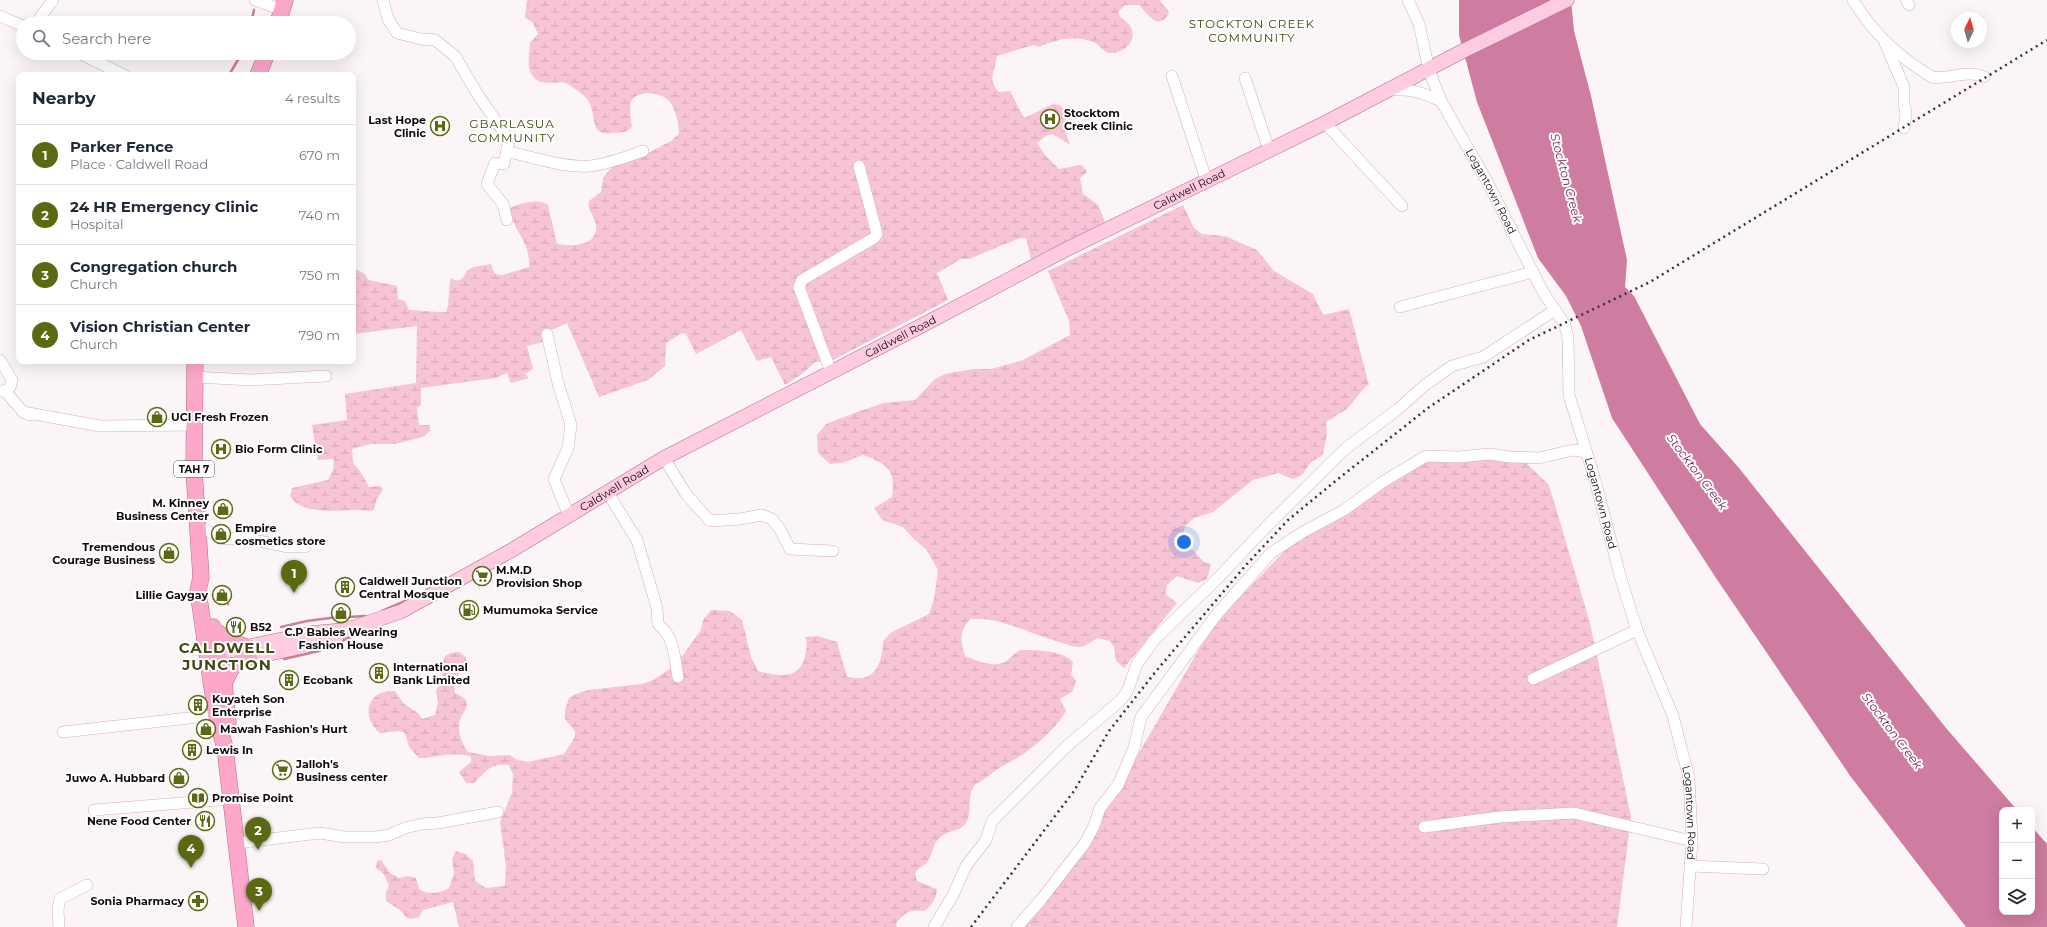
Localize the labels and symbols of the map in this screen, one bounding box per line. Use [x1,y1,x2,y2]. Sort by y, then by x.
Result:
north arrow [1951,12,1987,48]
district label: STOCKTON CREEK COMMUNITY [1189,16,1315,45]
place label: Stocktom Creek Clinic [1064,106,1133,133]
hospital icon: Stocktom Creek Clinic [1039,108,1061,130]
place label: Last Hope Clinic [368,113,426,140]
hospital icon: Last Hope Clinic [429,115,451,137]
district label: GBARLASUA COMMUNITY [468,116,556,145]
water label: Stockton Creek [1547,132,1586,225]
street label: Logantown Road [1463,146,1520,236]
street label: Caldwell Road [1151,166,1227,213]
street label: Caldwell Road [862,312,939,361]
shop icon: UCI Fresh Frozen [146,406,168,428]
place label: UCI Fresh Frozen [171,410,269,424]
water label: Stockton Creek [1664,431,1732,514]
hospital icon: Bio Form Clinic [210,438,232,460]
place label: Bio Form Clinic [235,442,323,456]
street label: Logantown Road [1582,455,1620,551]
road number: TAH 7 [174,461,214,477]
street label: Caldwell Road [577,462,652,514]
place label: M. Kinney Business Center [116,496,209,523]
shop icon: M. Kinney Business Center [212,498,234,520]
place label: Empire cosmetics store [235,521,326,548]
shop icon: Empire cosmetics store [210,523,232,545]
your location [1174,532,1194,552]
place label: Tremendous Courage Business [52,540,155,567]
shop icon: Tremendous Courage Business [158,542,180,564]
pin: 1 [281,560,307,593]
place label: M.M.D Provision Shop [496,563,582,590]
supermarket icon: M.M.D Provision Shop [471,565,493,587]
place label: Caldwell Junction Central Mosque [359,574,462,601]
building icon: Caldwell Junction Central Mosque [334,576,356,598]
shop icon: Lillie Gaygay [211,584,233,606]
place label: Lillie Gaygay [136,588,208,602]
fuel station icon: Mumumoka Service [458,599,480,621]
shop icon: C.P Babies Wearing Fashion House [330,602,352,624]
place label: Mumumoka Service [483,603,598,617]
restaurant icon: B52 [225,616,247,638]
place label: B52 [250,620,272,634]
place label: C.P Babies Wearing Fashion House [284,625,398,652]
district label: CALDWELL JUNCTION [179,638,275,674]
place label: International Bank Limited [393,660,470,687]
building icon: International Bank Limited [368,662,390,684]
building icon: Ecobank [278,669,300,691]
place label: Ecobank [303,673,354,687]
water label: Stockton Creek [1859,690,1927,773]
place label: Kuyateh Son Enterprise [212,692,285,719]
building icon: Kuyateh Son Enterprise [187,694,209,716]
shop icon: Mawah Fashion's Hurt [195,718,217,740]
place label: Mawah Fashion's Hurt [220,722,348,736]
building icon: Lewis In [181,739,203,761]
place label: Lewis In [206,743,253,757]
place label: Jalloh's Business center [295,757,388,784]
supermarket icon: Jalloh's Business center [271,759,293,781]
street label: Logantown Road [1679,764,1699,860]
shop icon: Juwo A. Hubbard [168,767,190,789]
place label: Juwo A. Hubbard [65,771,165,785]
library icon: Promise Point [187,787,209,809]
place label: Promise Point [212,791,294,805]
restaurant icon: Nene Food Center [194,810,216,832]
place label: Nene Food Center [87,814,191,828]
pin: 2 [245,817,271,850]
pin: 4 [178,835,204,868]
pin: 3 [246,878,272,911]
pharmacy icon: Sonia Pharmacy [187,890,209,912]
place label: Sonia Pharmacy [90,894,184,908]

